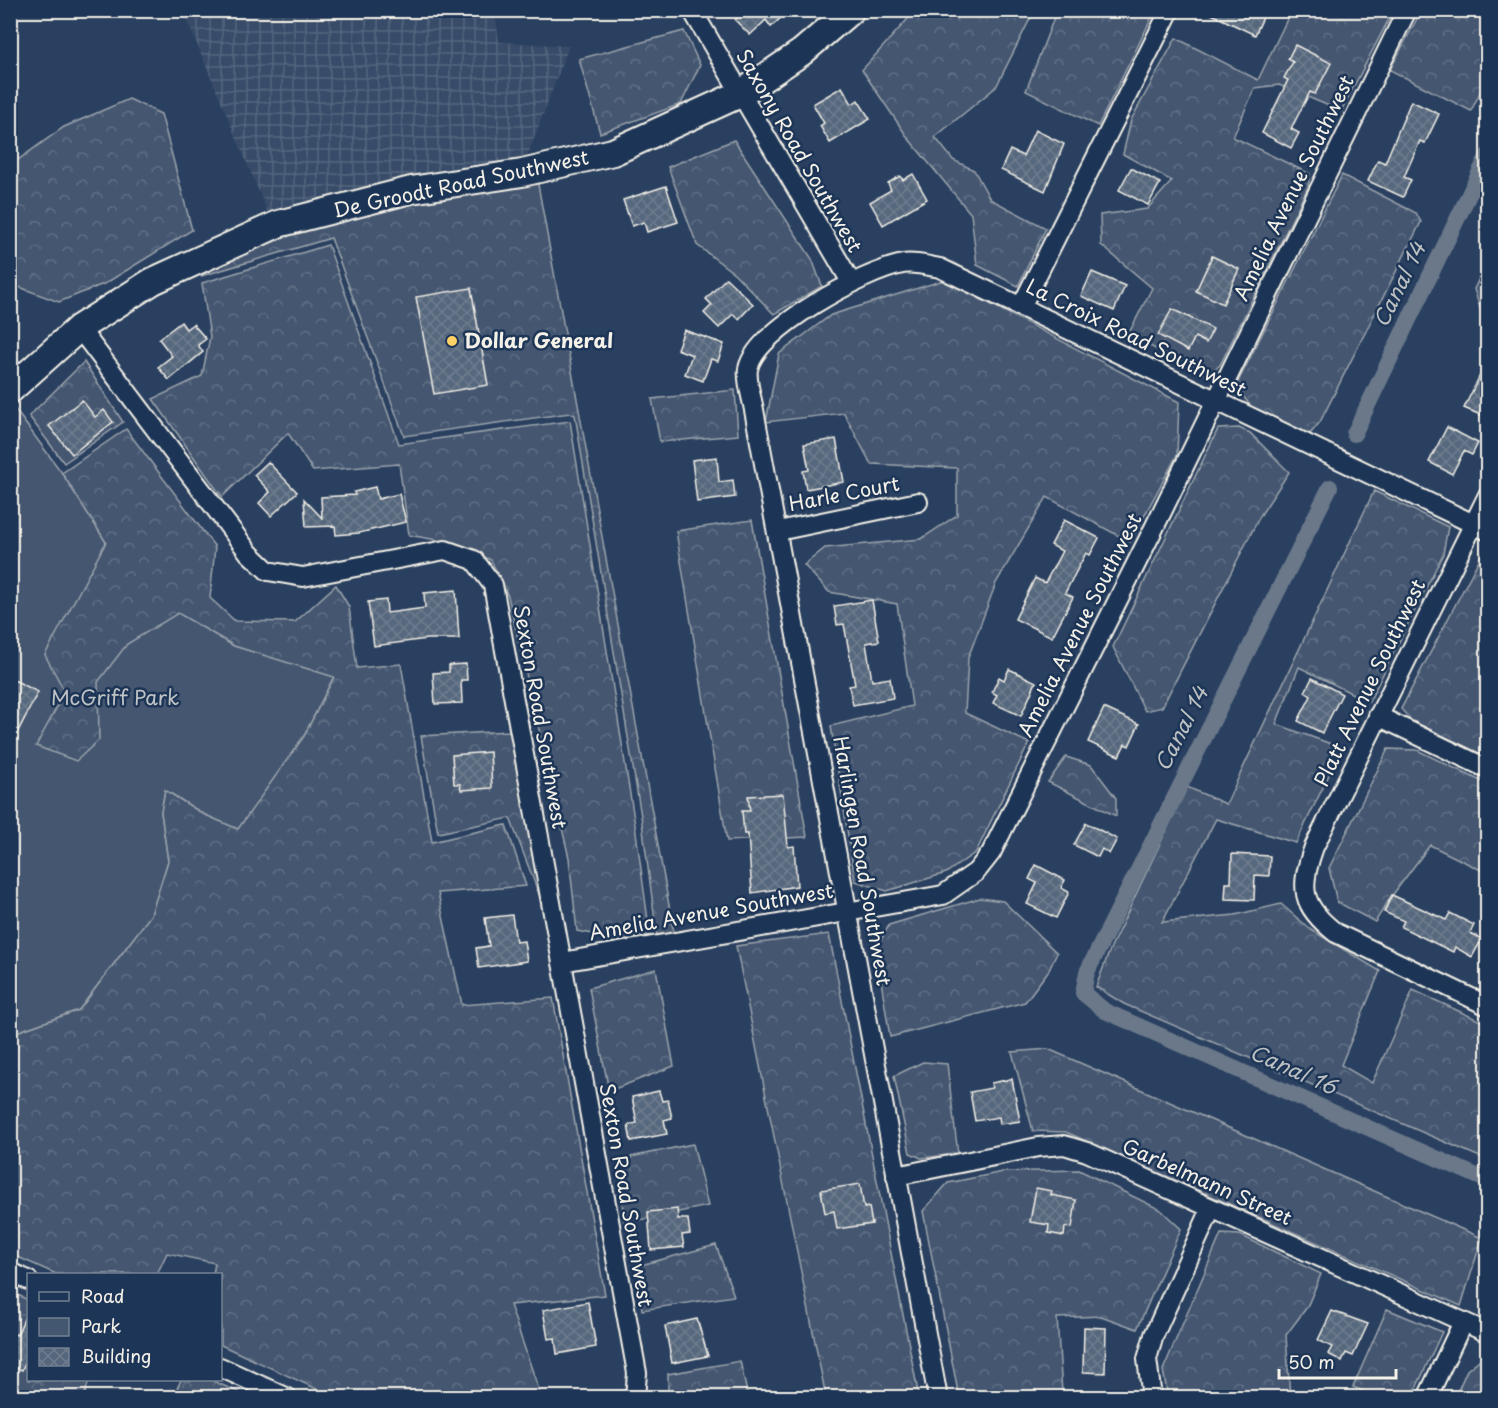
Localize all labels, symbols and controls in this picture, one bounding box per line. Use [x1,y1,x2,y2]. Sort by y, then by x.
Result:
street label: Saxony Road Southwest [729,43,870,258]
street label: Amelia Avenue Southwest [1225,70,1361,305]
street label: De Groodt Road Southwest [330,141,591,225]
water label: Canal 14 [1364,235,1433,332]
street label: La Croix Road Southwest [1021,271,1252,404]
place label: Dollar General [464,325,613,355]
marker: Dollar General [445,334,459,348]
street label: Harle Court [786,468,902,518]
street label: Amelia Avenue Southwest [1010,508,1149,742]
street label: Platt Avenue Southwest [1306,574,1432,791]
street label: Sexton Road Southwest [507,603,575,831]
water label: Canal 14 [1145,679,1216,776]
park label: McGriff Park [51,682,179,712]
street label: Harlingen Road Southwest [826,733,900,988]
street label: Amelia Avenue Southwest [586,875,835,947]
water label: Canal 16 [1245,1035,1344,1102]
street label: Sexton Road Southwest [593,1081,661,1309]
street label: Garbelmann Street [1118,1130,1297,1232]
legend [27,1273,222,1381]
text: Road [81,1282,125,1309]
text: Park [81,1312,121,1339]
text: Building [81,1342,151,1369]
scale bar [1279,1342,1396,1380]
text: 50 m [1288,1348,1335,1375]

